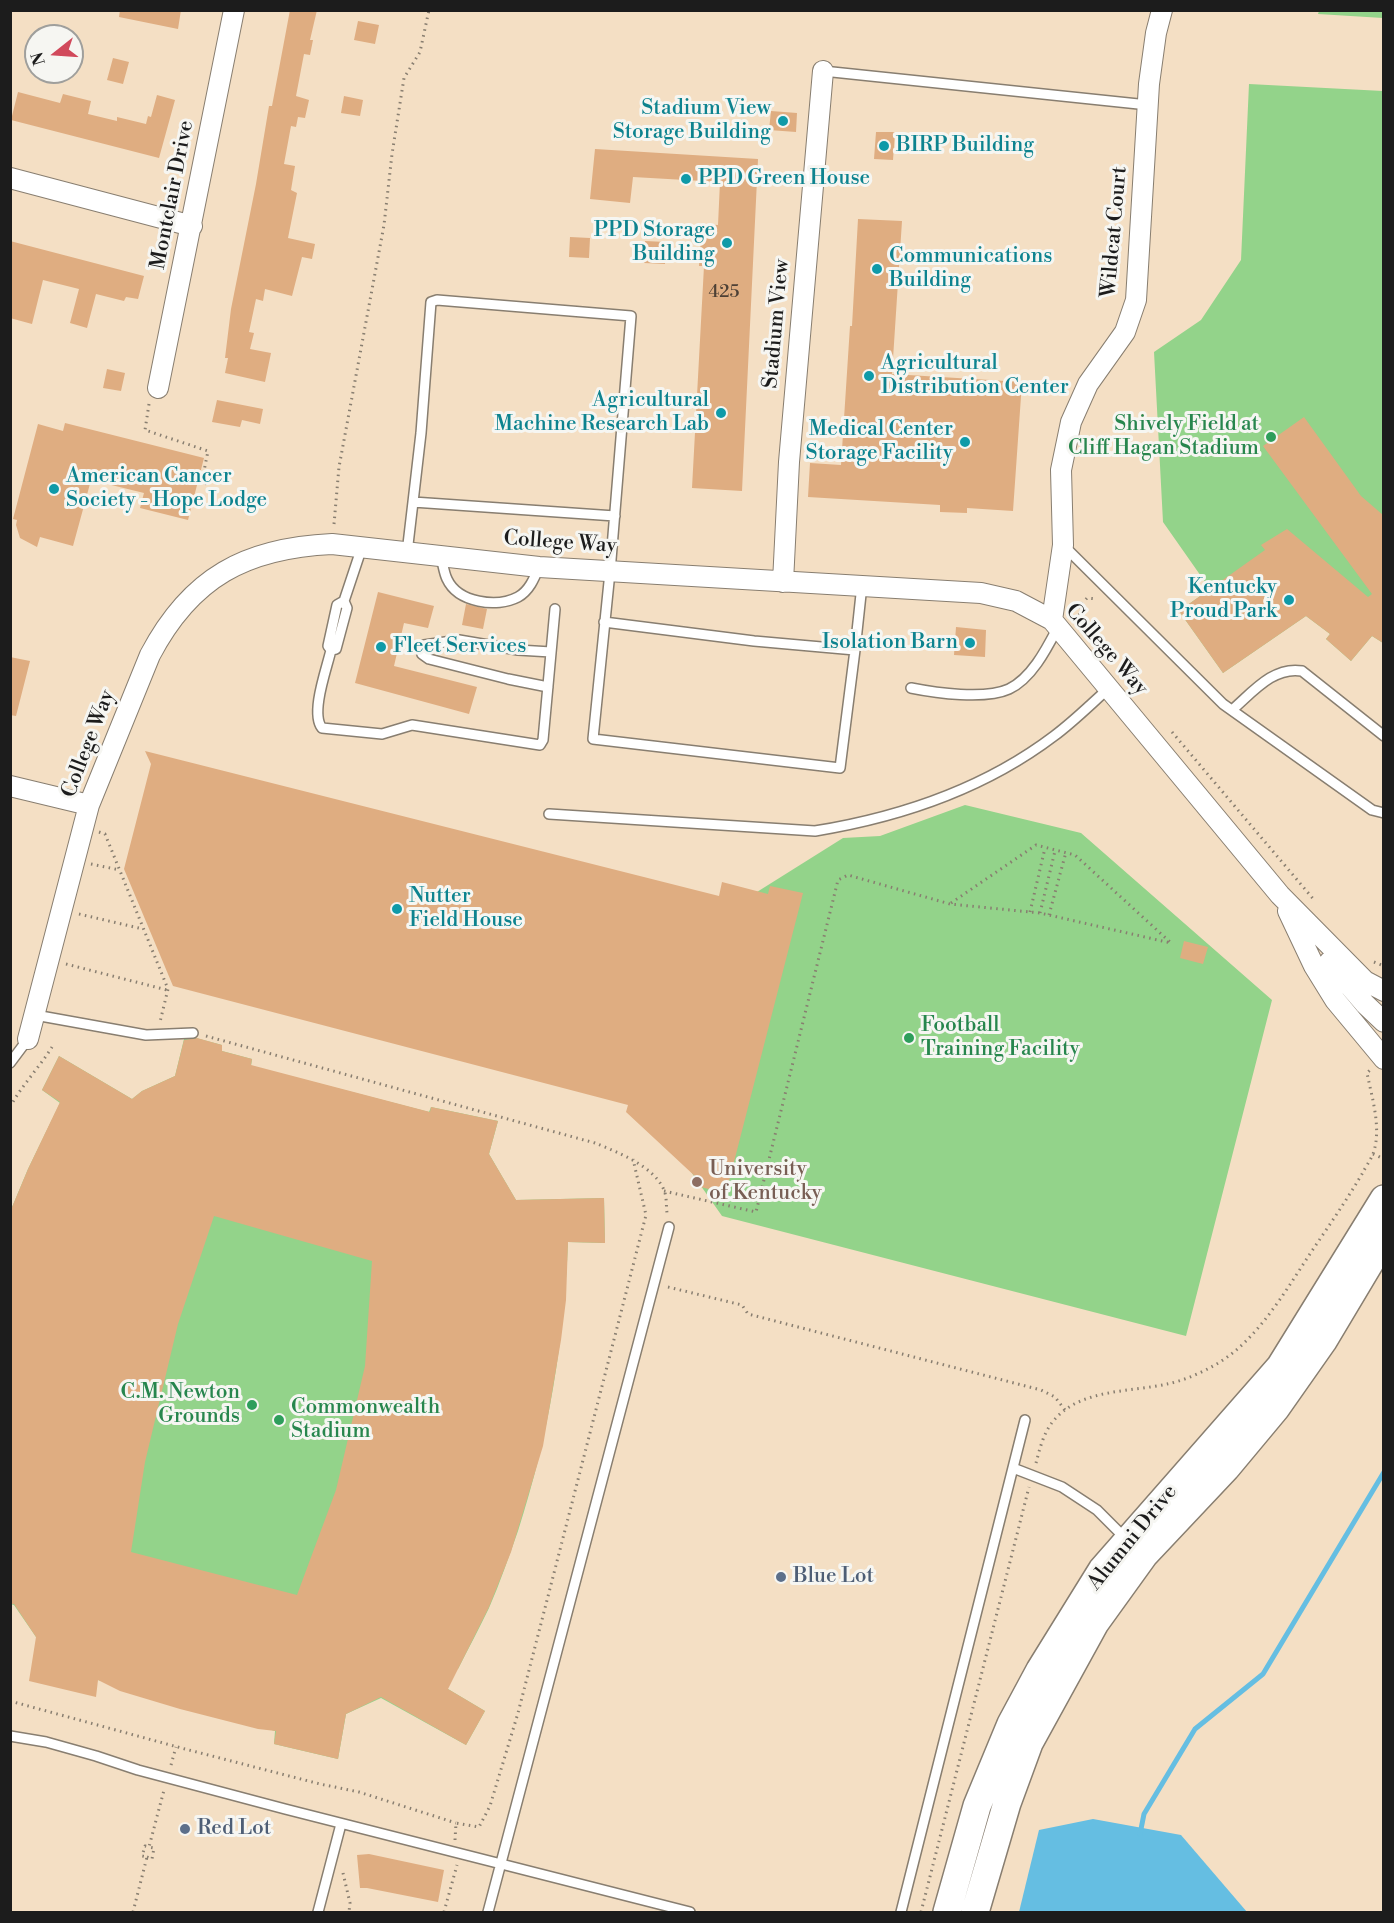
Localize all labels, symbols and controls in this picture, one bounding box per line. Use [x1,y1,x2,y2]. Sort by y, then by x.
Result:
north arrow [24,24,84,84]
text: N [27,50,50,68]
place label: Stadium View Storage Building [613,96,771,146]
marker: Stadium View Storage Building [776,114,790,128]
street label: Montclair Drive [146,118,200,272]
place label: BIRP Building [896,133,1034,159]
marker: BIRP Building [877,139,891,153]
street label: Wildcat Court [1097,165,1133,299]
place label: PPD Green House [698,166,870,192]
marker: PPD Green House [679,172,693,186]
place label: PPD Storage Building [594,218,715,268]
marker: PPD Storage Building [720,236,734,250]
place label: Communications Building [889,244,1053,294]
street label: Stadium View [759,258,795,390]
marker: Communications Building [870,262,884,276]
house number: 425 [709,282,739,304]
place label: Agricultural Distribution Center [881,351,1069,401]
marker: Agricultural Distribution Center [862,369,876,383]
place label: Agricultural Machine Research Lab [495,388,709,438]
marker: Agricultural Machine Research Lab [714,406,728,420]
place label: Shively Field at Cliff Hagan Stadium [1068,412,1259,462]
place label: Medical Center Storage Facility [806,417,953,467]
marker: Shively Field at Cliff Hagan Stadium [1264,430,1278,444]
marker: Medical Center Storage Facility [958,435,972,449]
place label: American Cancer Society - Hope Lodge [66,464,267,514]
marker: American Cancer Society - Hope Lodge [47,482,61,496]
street label: College Way [503,526,617,560]
place label: Kentucky Proud Park [1170,575,1277,625]
marker: Kentucky Proud Park [1282,593,1296,607]
street label: College Way [1059,599,1153,701]
place label: Isolation Barn [822,630,958,656]
place label: Fleet Services [393,634,526,660]
marker: Isolation Barn [963,636,977,650]
marker: Fleet Services [374,640,388,654]
street label: College Way [57,687,121,801]
place label: Nutter Field House [409,884,523,934]
marker: Nutter Field House [390,902,404,916]
place label: Football Training Facility [921,1013,1080,1063]
marker: Football Training Facility [902,1031,916,1045]
place label: University of Kentucky [709,1157,822,1207]
marker: University of Kentucky [690,1175,704,1189]
place label: C.M. Newton Grounds [121,1380,240,1430]
place label: Commonwealth Stadium [291,1395,440,1445]
marker: C.M. Newton Grounds [245,1398,259,1412]
marker: Commonwealth Stadium [272,1413,286,1427]
street label: Alumni Drive [1083,1480,1183,1596]
place label: Blue Lot [793,1564,874,1590]
marker: Blue Lot [774,1570,788,1584]
place label: Red Lot [197,1816,271,1842]
marker: Red Lot [178,1822,192,1836]

